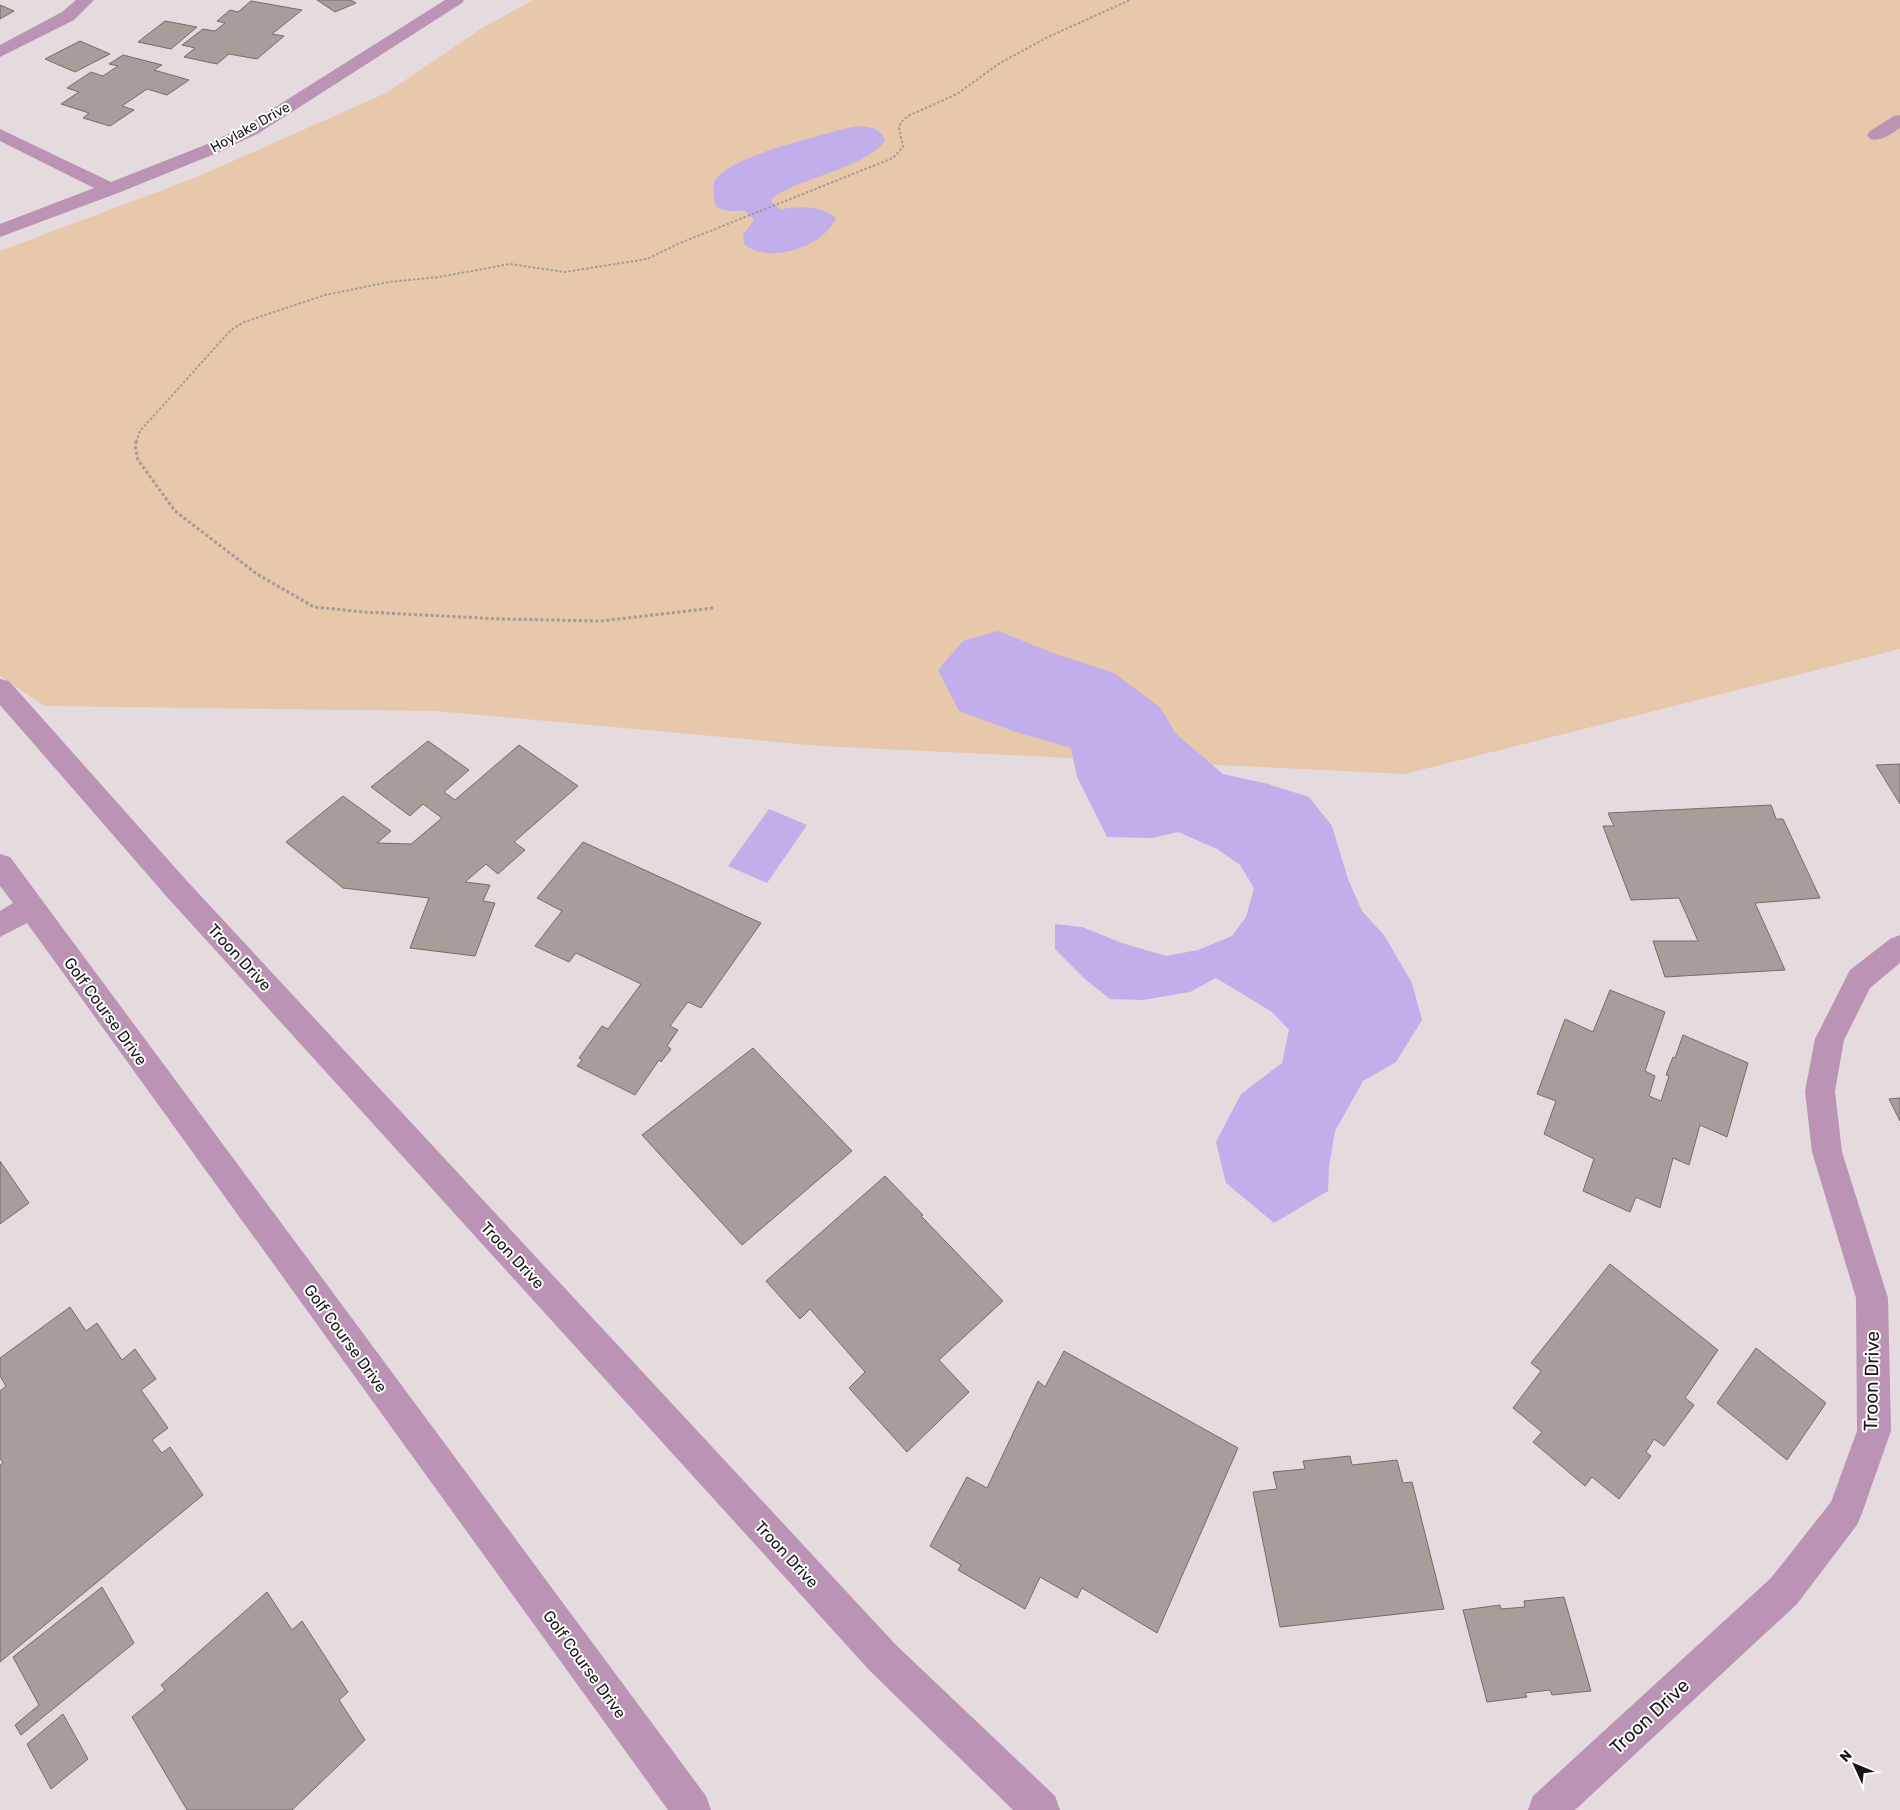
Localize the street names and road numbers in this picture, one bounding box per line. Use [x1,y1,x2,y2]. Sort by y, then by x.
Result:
street label: Hoylake Drive [207,98,293,156]
street label: Troon Drive [204,920,275,995]
street label: Golf Course Drive [60,954,151,1069]
street label: Troon Drive [477,1218,548,1293]
street label: Golf Course Drive [300,1281,391,1396]
street label: Troon Drive [1859,1331,1884,1431]
street label: Troon Drive [751,1517,822,1592]
street label: Golf Course Drive [539,1607,630,1722]
street label: Troon Drive [1605,1674,1694,1759]

